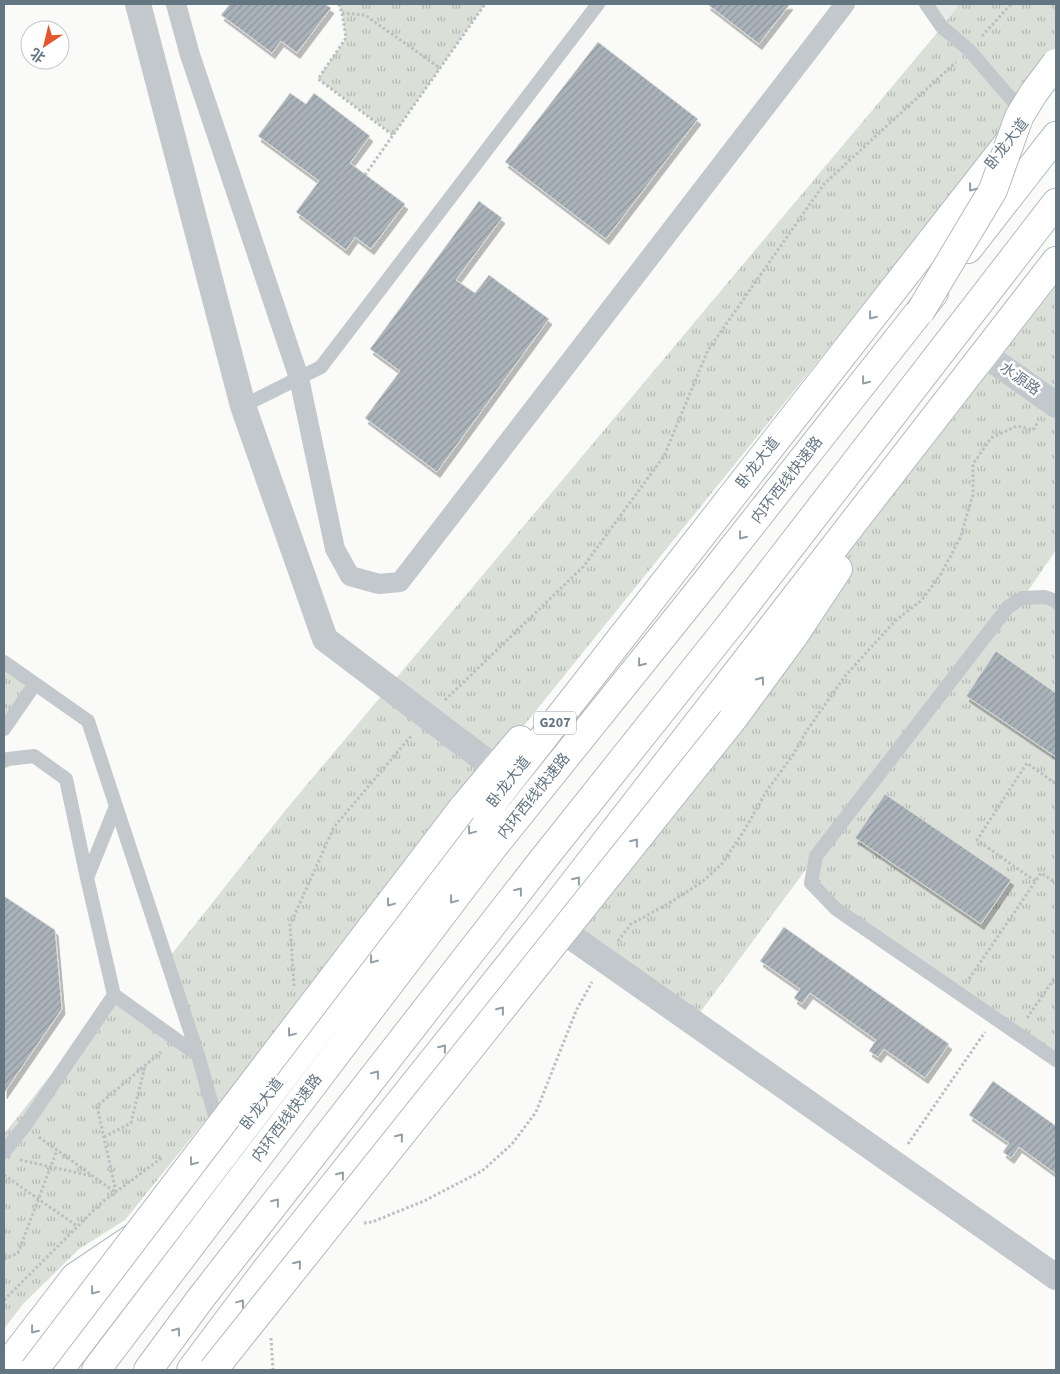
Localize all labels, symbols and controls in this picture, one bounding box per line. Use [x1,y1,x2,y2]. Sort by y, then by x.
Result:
north arrow [20,20,70,70]
text: 北 [27,43,50,67]
street label: 卧龙大道 [980,114,1034,174]
one-way arrow [970,182,978,191]
one-way arrow [870,310,878,319]
street label: 水源路 [996,357,1044,401]
one-way arrow [861,376,870,385]
street label: 内环西线快速路 [746,432,828,528]
street label: 卧龙大道 [731,433,785,493]
one-way arrow [740,530,748,539]
one-way arrow [637,658,646,667]
one-way arrow [756,677,764,686]
road number: G207 [534,711,576,734]
street label: 内环西线快速路 [493,749,575,843]
street label: 卧龙大道 [482,752,536,812]
one-way arrow [469,825,477,834]
one-way arrow [629,838,638,847]
one-way arrow [571,877,579,886]
one-way arrow [513,888,521,897]
one-way arrow [450,894,458,903]
one-way arrow [387,897,396,907]
one-way arrow [370,954,378,963]
one-way arrow [495,1007,503,1016]
one-way arrow [289,1027,297,1036]
one-way arrow [437,1045,445,1054]
street label: 内环西线快速路 [247,1070,327,1166]
one-way arrow [370,1071,378,1080]
street label: 卧龙大道 [236,1074,288,1134]
one-way arrow [394,1134,402,1143]
one-way arrow [190,1156,199,1166]
one-way arrow [336,1172,344,1181]
one-way arrow [270,1199,278,1208]
one-way arrow [293,1261,301,1270]
one-way arrow [92,1285,100,1294]
one-way arrow [235,1299,244,1309]
one-way arrow [31,1324,39,1333]
one-way arrow [171,1328,179,1337]

